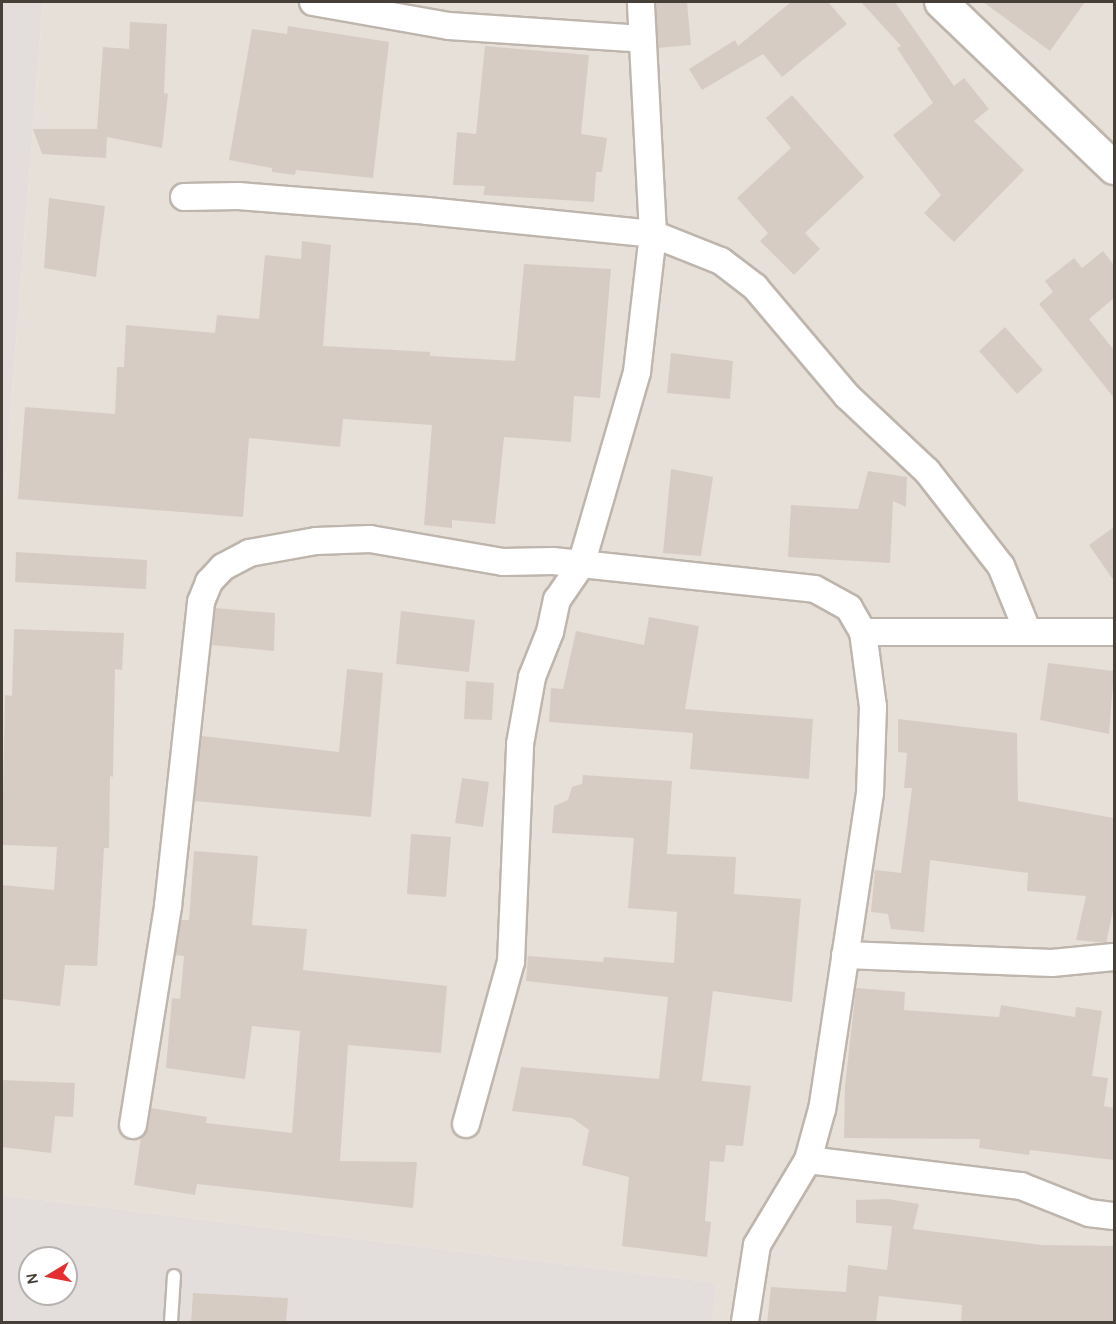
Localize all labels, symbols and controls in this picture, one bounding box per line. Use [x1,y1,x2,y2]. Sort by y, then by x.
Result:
north arrow [18,1246,78,1306]
text: N [21,1272,42,1286]

